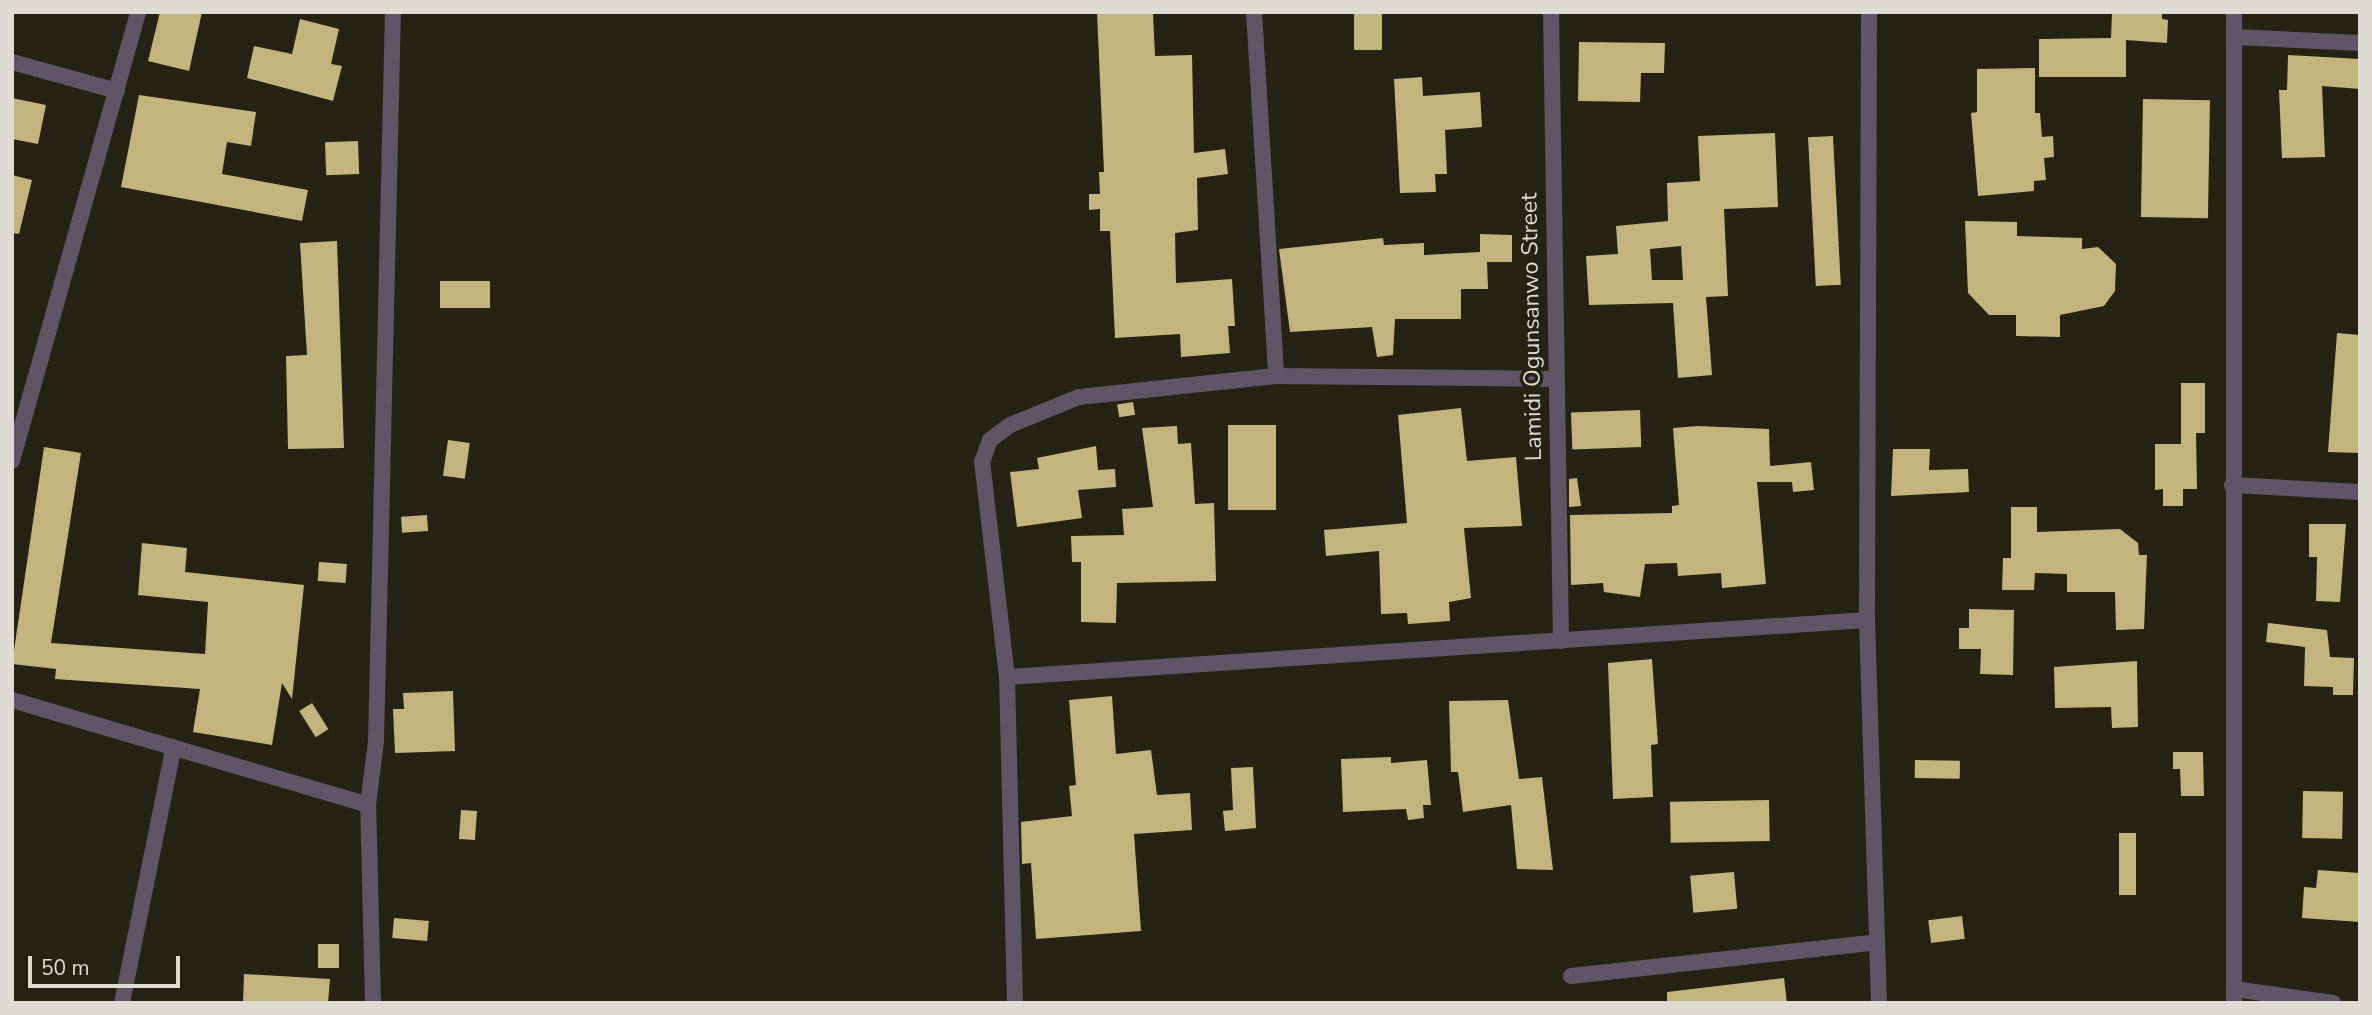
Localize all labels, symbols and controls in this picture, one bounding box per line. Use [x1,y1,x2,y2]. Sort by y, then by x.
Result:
street label: Lamidi Ogunsanwo Street [1516,193,1548,461]
scale bar [32,942,184,986]
text: 50 m [41,954,90,982]

